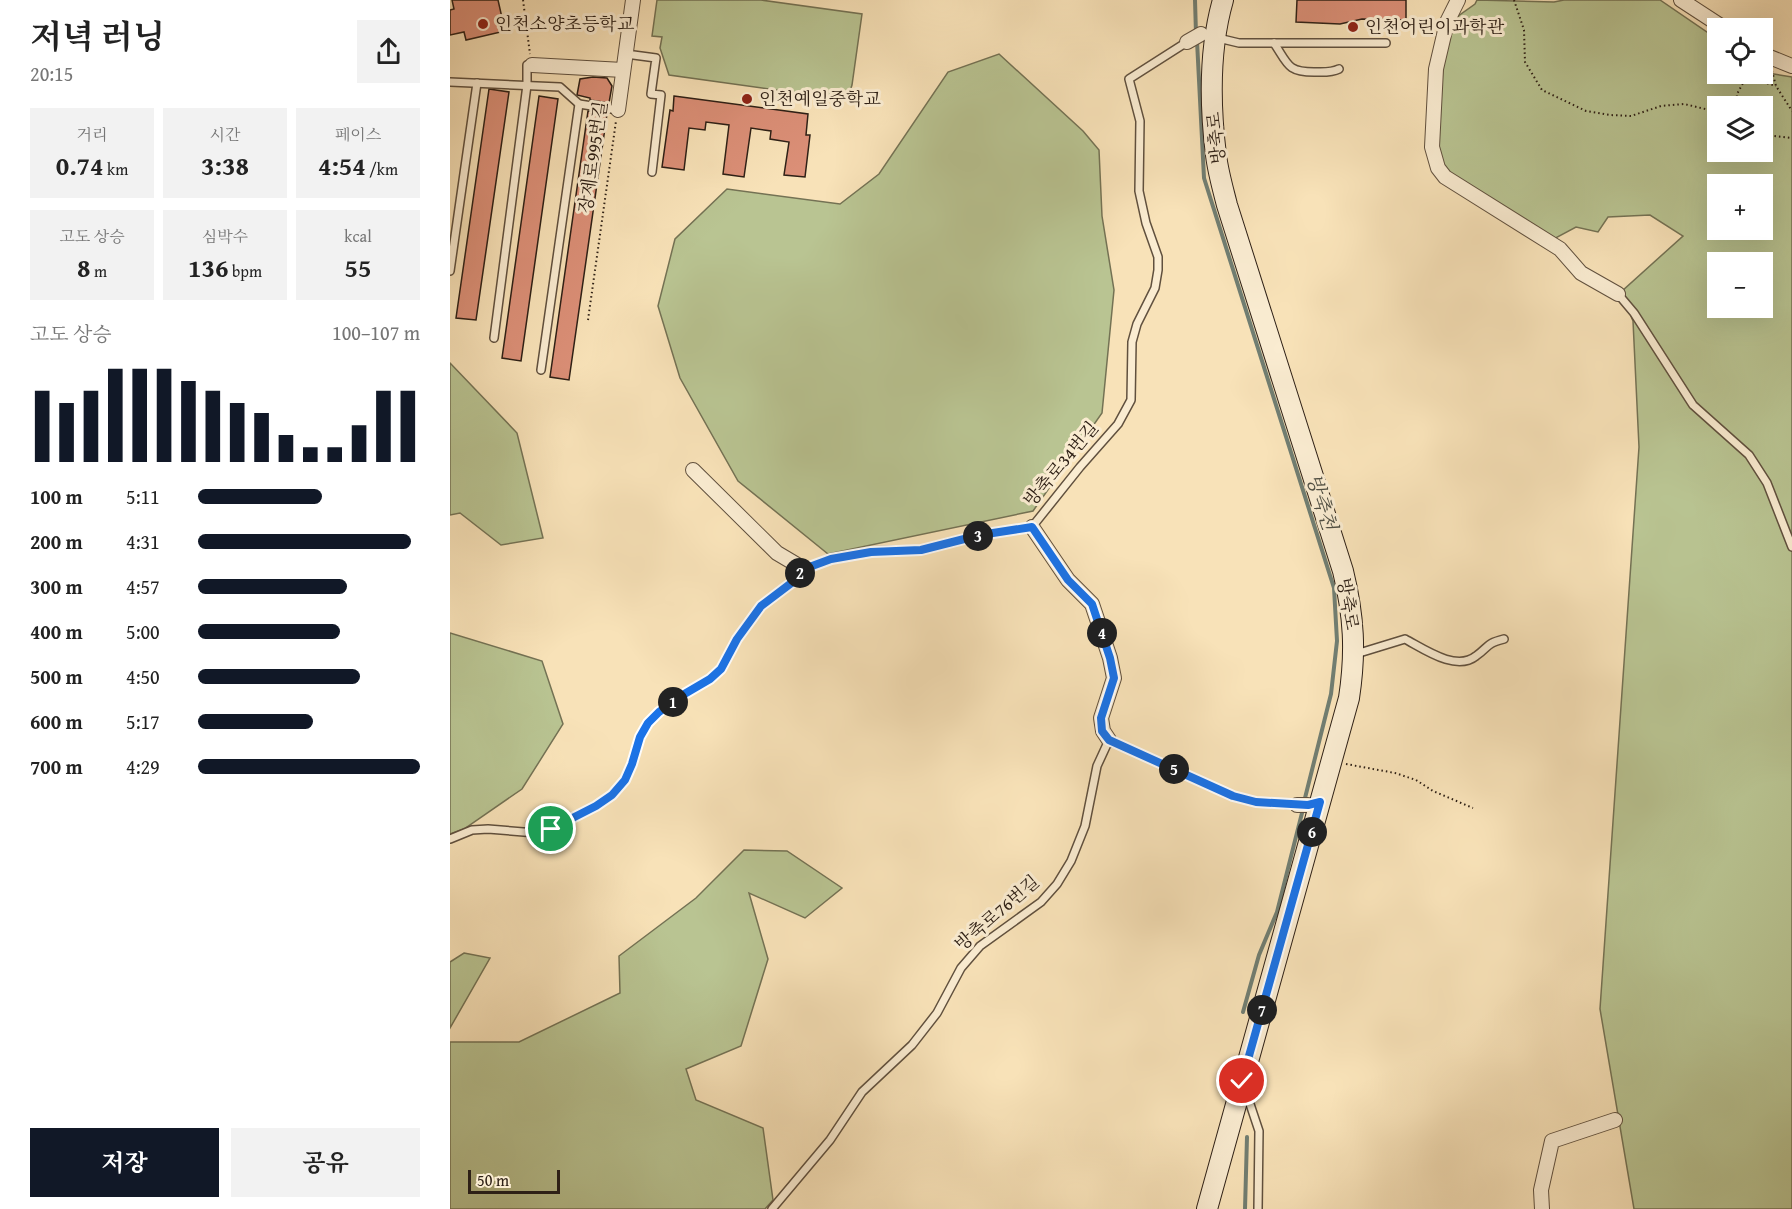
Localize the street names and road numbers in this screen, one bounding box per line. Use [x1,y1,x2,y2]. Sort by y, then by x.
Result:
street label: 장제로995번길 [571,99,614,215]
street label: 방축로 [1199,111,1232,165]
street label: 방축로34번길 [1017,415,1104,512]
street label: 방축로 [1331,576,1366,632]
street label: 방축로76번길 [948,868,1045,957]

